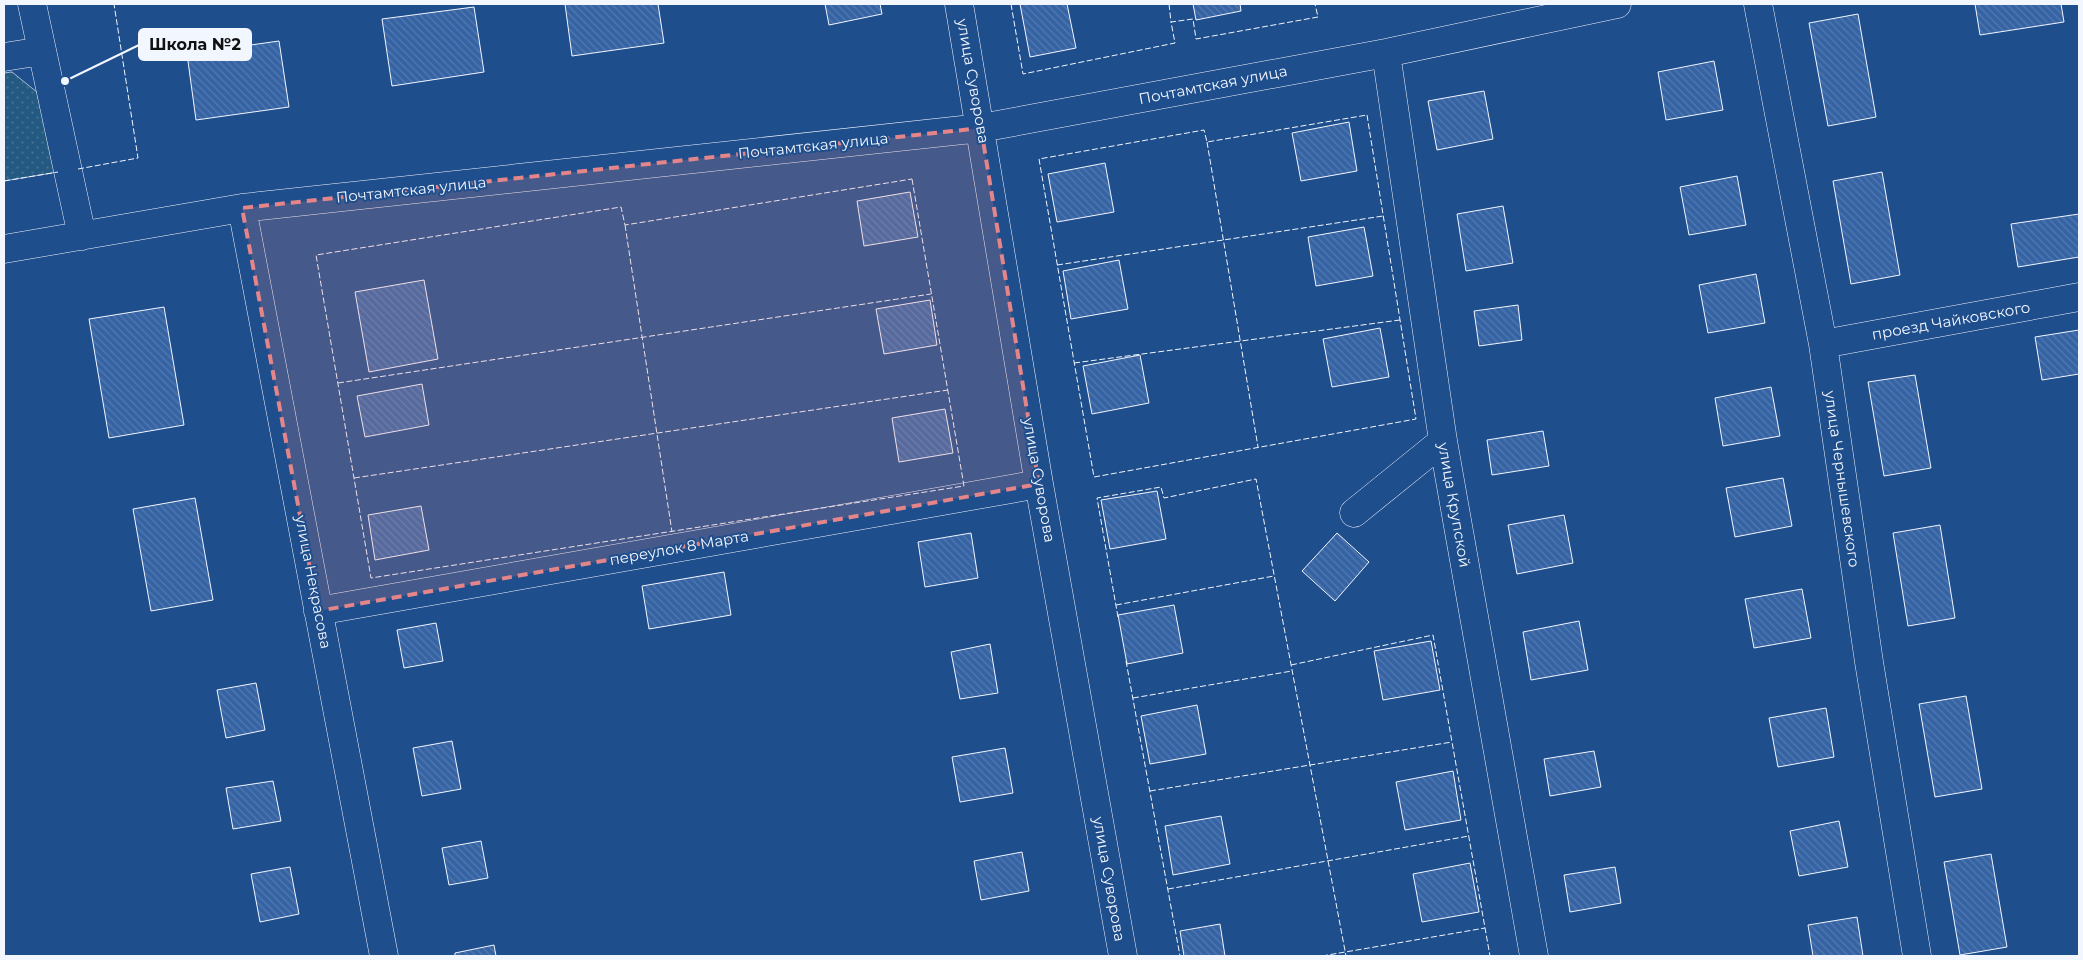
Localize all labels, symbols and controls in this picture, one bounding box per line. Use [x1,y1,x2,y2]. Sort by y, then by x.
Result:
street label: улица Суворова [953,16,994,145]
callout: Школа №2 [139,29,251,60]
text: Школа №2 [149,35,241,54]
street label: Почтамтская улица [1137,61,1289,108]
street label: Почтамтская улица [737,128,889,163]
street label: Почтамтская улица [335,172,487,207]
street label: проезд Чайковского [1870,297,2032,344]
street label: улица Чернышевского [1821,388,1864,568]
street label: улица Суворова [1019,415,1060,544]
street label: улица Крупской [1434,440,1475,569]
street label: улица Некрасова [291,512,336,650]
street label: переулок 8 Марта [608,526,750,569]
street label: улица Суворова [1089,814,1130,943]

